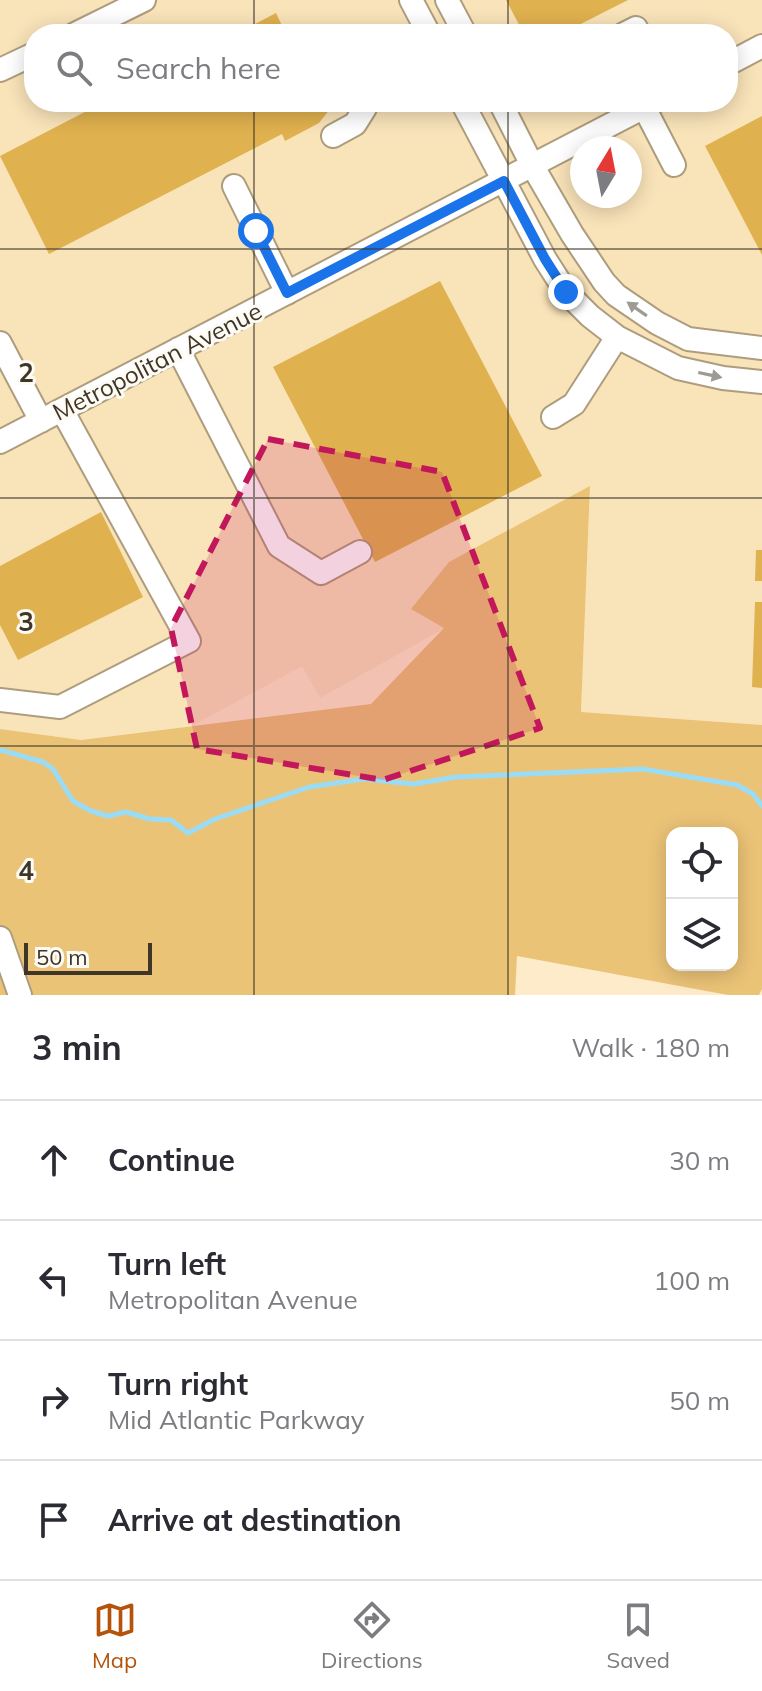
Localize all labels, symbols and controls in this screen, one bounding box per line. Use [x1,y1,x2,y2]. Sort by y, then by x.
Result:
search box [24,24,738,112]
icon: search [52,46,96,90]
text: Search here [116,49,281,87]
north arrow [570,136,642,208]
route start [238,213,274,249]
route end [548,274,584,310]
street label: Metropolitan Avenue [47,295,267,427]
one-way arrow [626,302,647,317]
text: 2 [18,356,34,389]
one-way arrow [697,369,722,382]
text: 3 [18,605,34,638]
map controls [666,827,738,971]
button: locate [666,827,738,899]
text: 4 [18,854,34,887]
button: layers [666,899,738,971]
scale bar [24,939,152,975]
text: 50 m [36,943,87,971]
text: 3 min [32,1026,122,1069]
text: Walk · 180 m [571,1031,730,1064]
icon: ahead [32,1138,76,1182]
text: Continue [108,1141,235,1179]
text: 30 m [669,1144,730,1177]
text: Turn left [108,1245,226,1283]
icon: left [32,1258,76,1302]
text: 100 m [654,1264,730,1297]
text: Metropolitan Avenue [108,1283,358,1316]
text: Turn right [108,1365,248,1403]
icon: right [32,1378,76,1422]
text: 50 m [669,1384,730,1417]
text: Mid Atlantic Parkway [108,1403,365,1436]
icon: arrive [32,1498,76,1542]
text: Arrive at destination [108,1501,402,1539]
tab: Map [92,1598,137,1674]
tab: Directions [321,1598,423,1674]
tab: Saved [607,1598,670,1674]

